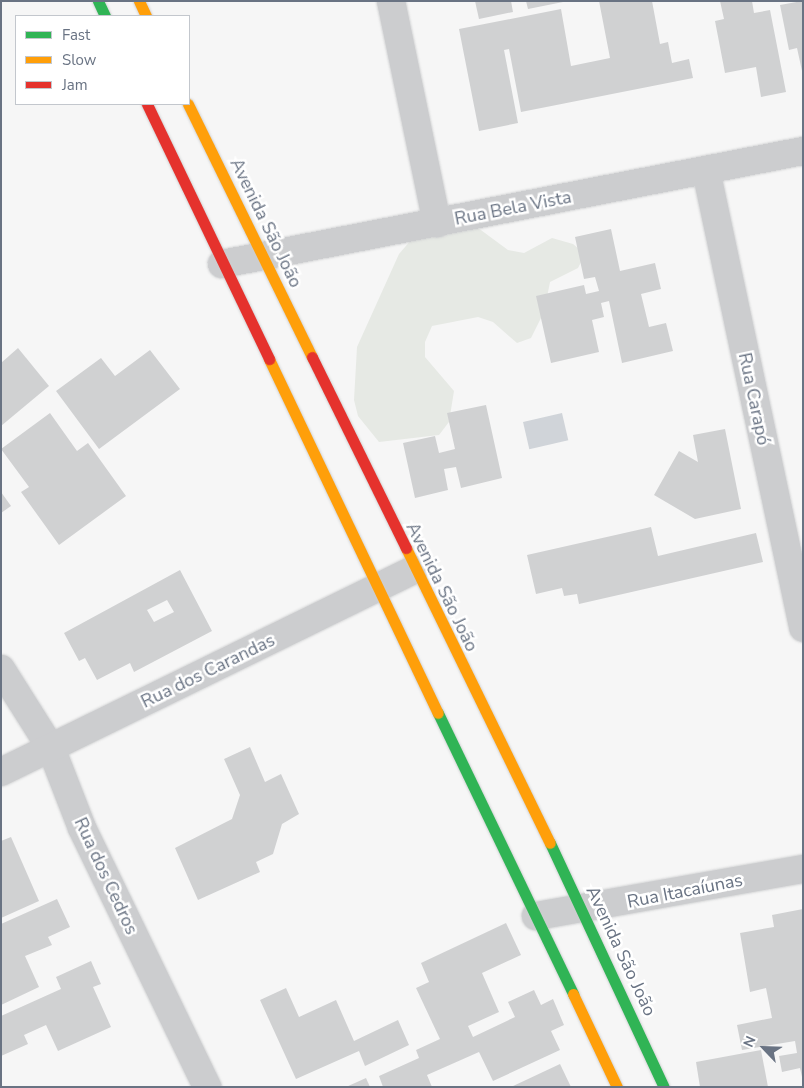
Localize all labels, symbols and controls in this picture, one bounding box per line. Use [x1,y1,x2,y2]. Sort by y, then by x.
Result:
legend [15,15,190,105]
text: Fast [62,25,90,45]
text: Slow [62,50,96,70]
text: Jam [62,75,88,95]
street label: Avenida São João [225,155,307,291]
street label: Rua Bela Vista [453,186,573,230]
street label: Rua Carapó [734,351,774,447]
street label: Avenida São João [401,519,483,655]
street label: Rua dos Carandas [138,629,278,713]
street label: Rua dos Cedros [69,814,143,938]
street label: Rua Itacaíunas [625,869,745,913]
street label: Avenida São João [581,883,661,1019]
north arrow [739,1023,789,1073]
text: N [739,1033,761,1050]

